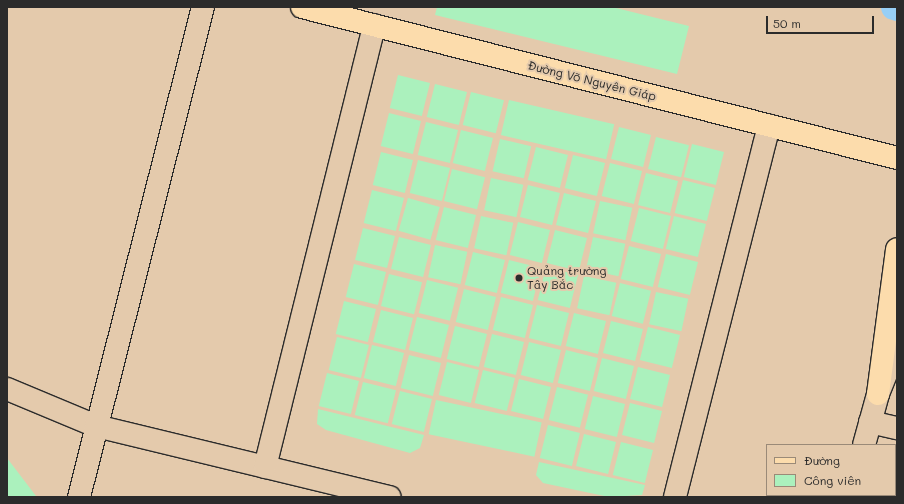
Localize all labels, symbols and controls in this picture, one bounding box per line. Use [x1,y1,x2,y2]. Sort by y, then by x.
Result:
scale bar [768,8,876,34]
text: 50 m [773,15,801,31]
street label: Đường Võ Nguyên Giáp [526,58,658,104]
place label: Quảng trường Tây Bắc [527,264,606,292]
marker: Quảng trường Tây Bắc [514,273,524,283]
legend [766,444,896,496]
text: Đường [804,452,840,468]
text: Công viên [804,472,861,488]

